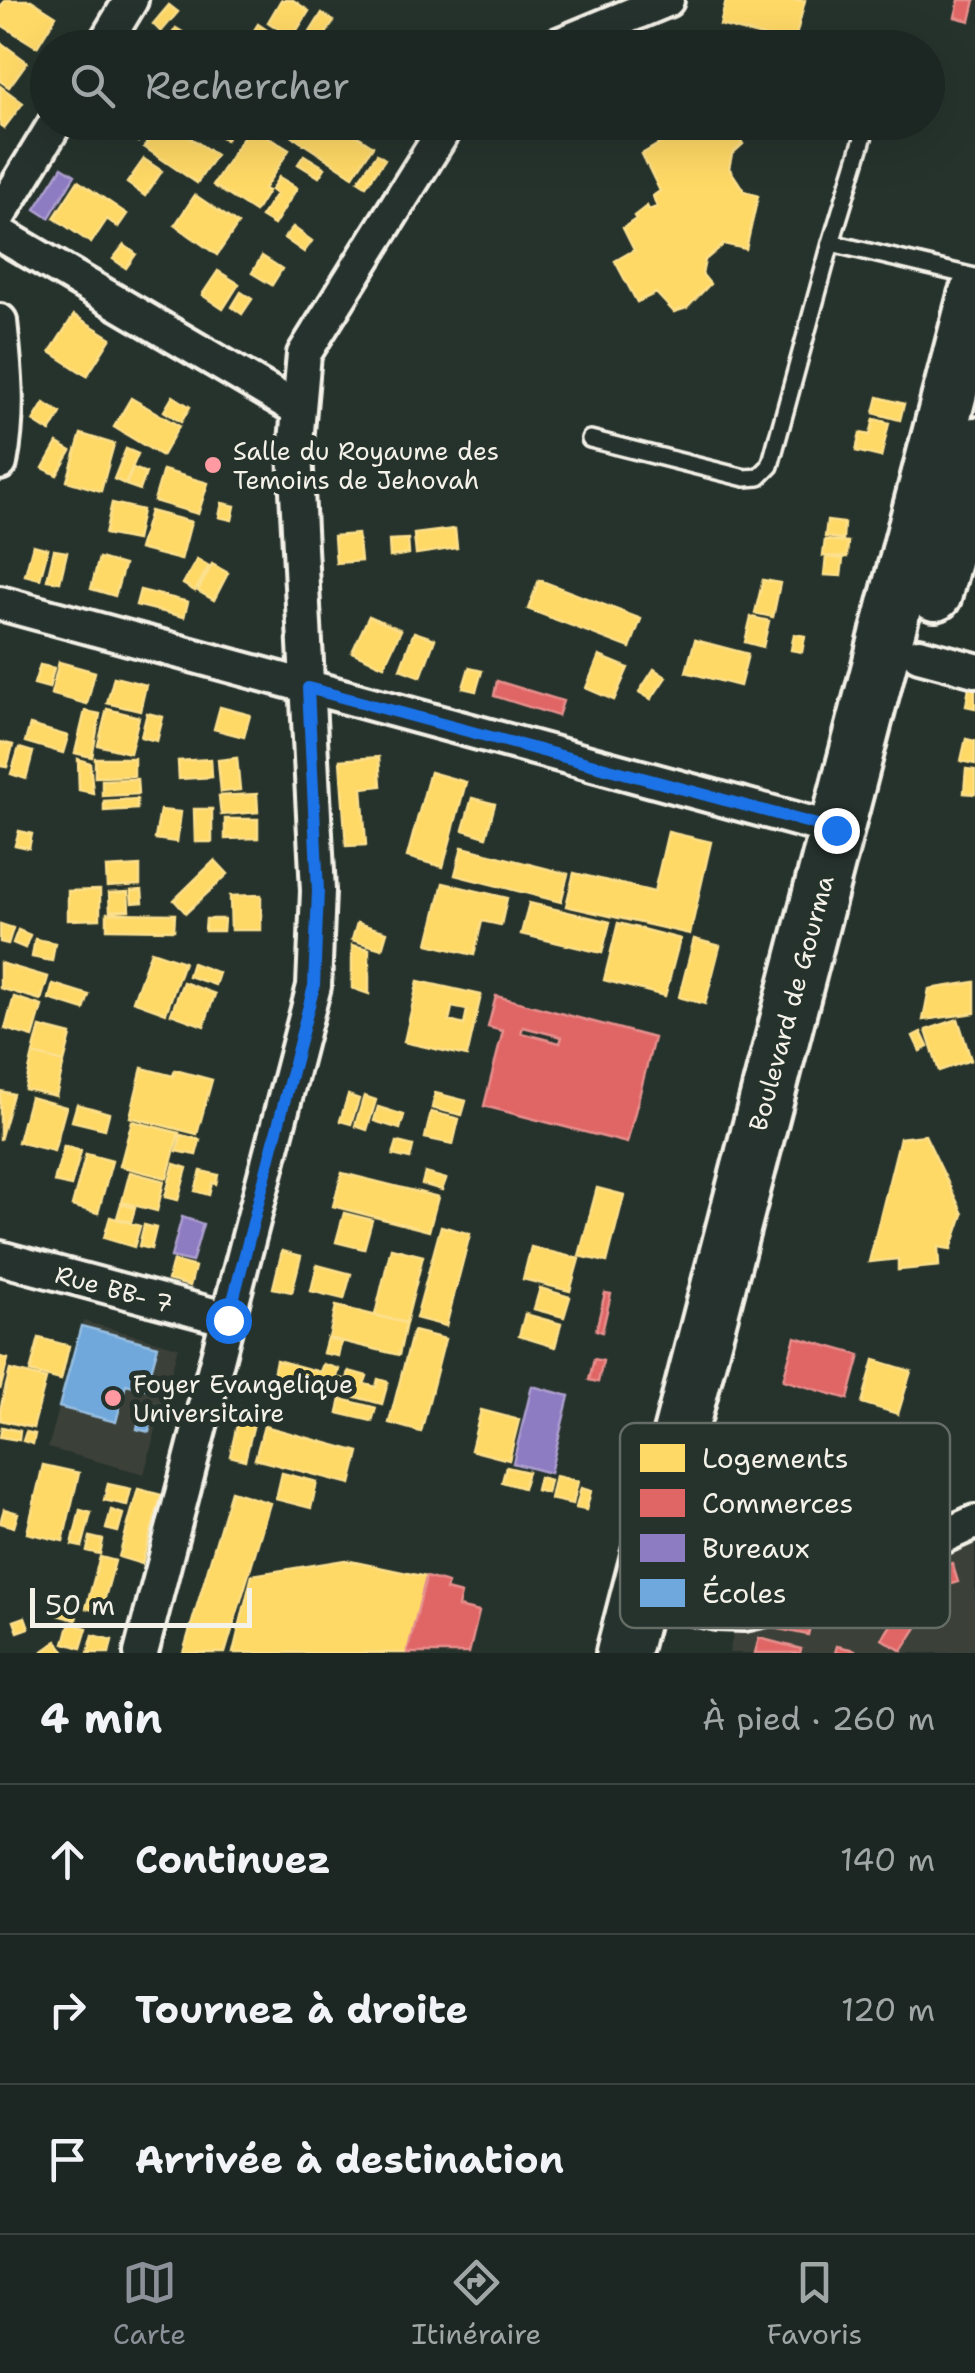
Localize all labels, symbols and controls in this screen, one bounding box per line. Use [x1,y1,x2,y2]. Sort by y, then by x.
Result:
search box [30,30,945,140]
icon: search [65,58,120,113]
text: Rechercher [145,60,350,111]
place label: Salle du Royaume des Temoins de Jehovah [233,434,499,497]
marker: Salle du Royaume des Temoins de Jehovah [202,454,224,476]
route end [814,808,860,854]
street label: Boulevard de Gourma [741,871,842,1135]
street label: Rue BB- 7 [51,1257,177,1321]
route start [206,1298,252,1344]
place label: Foyer Evangelique Universitaire [133,1367,353,1430]
marker: Foyer Evangelique Universitaire [102,1387,124,1409]
legend [620,1423,950,1628]
text: Logements [702,1439,849,1477]
text: Commerces [702,1484,853,1522]
text: Bureaux [702,1529,810,1567]
text: Écoles [702,1574,787,1612]
scale bar [30,1583,252,1628]
text: 50 m [45,1586,115,1624]
text: 4 min [40,1690,162,1746]
text: À pied · 260 m [702,1697,935,1740]
icon: ahead [40,1832,95,1887]
text: Continuez [135,1834,331,1885]
text: 140 m [840,1838,935,1881]
icon: right [40,1982,95,2037]
text: Tournez à droite [135,1984,468,2035]
text: 120 m [841,1988,935,2031]
icon: arrive [40,2132,95,2187]
text: Arrivée à destination [135,2134,564,2185]
tab: Carte [113,2255,186,2353]
tab: Itinéraire [411,2255,541,2353]
tab: Favoris [767,2255,862,2353]

